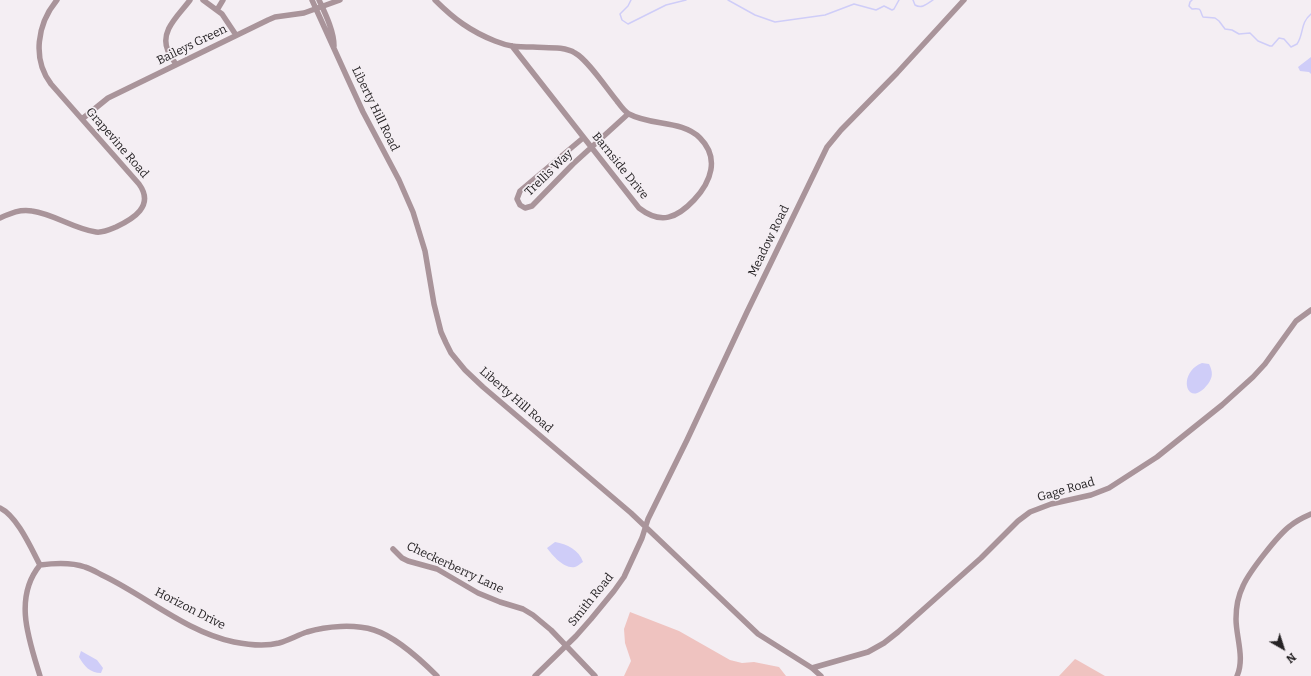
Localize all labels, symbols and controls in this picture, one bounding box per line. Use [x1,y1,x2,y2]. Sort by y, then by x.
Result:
street label: Baileys Green [155,22,229,68]
street label: Liberty Hill Road [348,64,402,154]
street label: Grapevine Road [83,105,151,181]
street label: Barnside Drive [589,130,651,202]
street label: Trellis Way [522,147,576,199]
street label: Meadow Road [746,203,792,279]
street label: Liberty Hill Road [476,364,556,436]
street label: Gage Road [1036,475,1096,505]
street label: Checkerberry Lane [404,539,506,597]
street label: Smith Road [565,571,617,629]
street label: Horizon Drive [152,585,228,633]
north arrow [1263,628,1303,668]
text: N [1283,650,1298,665]

